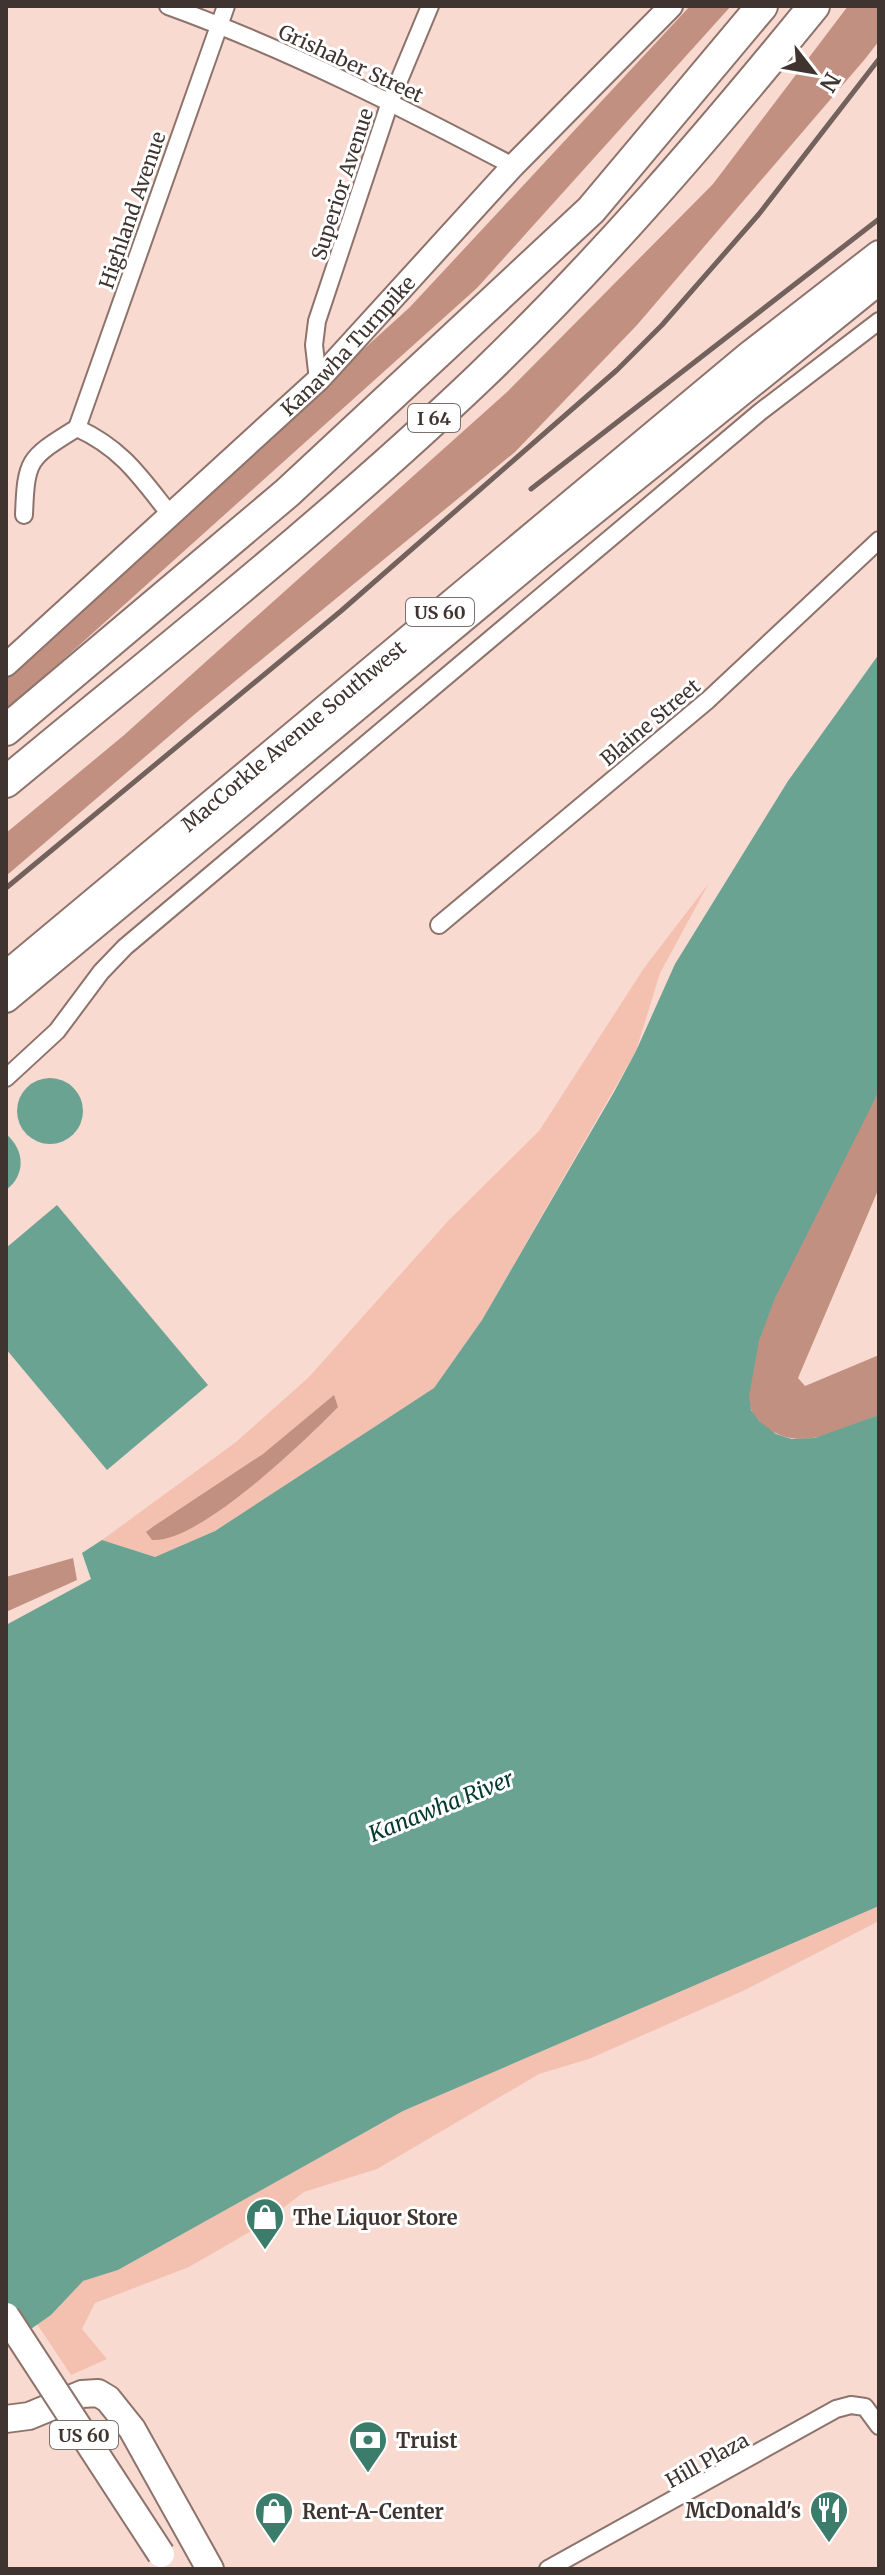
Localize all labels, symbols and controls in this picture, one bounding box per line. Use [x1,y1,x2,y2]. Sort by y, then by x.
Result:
street label: Grishaber Street [275,19,428,108]
north arrow [773,32,853,112]
text: N [813,68,847,97]
street label: Superior Avenue [306,105,378,263]
street label: Highland Avenue [93,128,171,292]
street label: Kanawha Turnpike [275,270,420,421]
road number: I 64 [408,404,460,432]
road number: US 60 [406,598,474,626]
street label: MacCorkle Avenue Southwest [176,634,411,836]
street label: Blaine Street [595,673,705,771]
water label: Kanawha River [364,1764,518,1848]
shop icon: The Liquor Store [244,2196,286,2251]
place label: The Liquor Store [293,2205,458,2230]
bank icon: Truist [347,2419,389,2474]
road number: US 60 [50,2421,118,2449]
street label: Hill Plaza [661,2427,753,2493]
place label: Truist [396,2428,457,2453]
restaurant icon: McDonald's [808,2489,850,2544]
shop icon: Rent-A-Center [253,2490,295,2545]
place label: McDonald's [685,2498,801,2523]
place label: Rent-A-Center [302,2499,444,2524]

